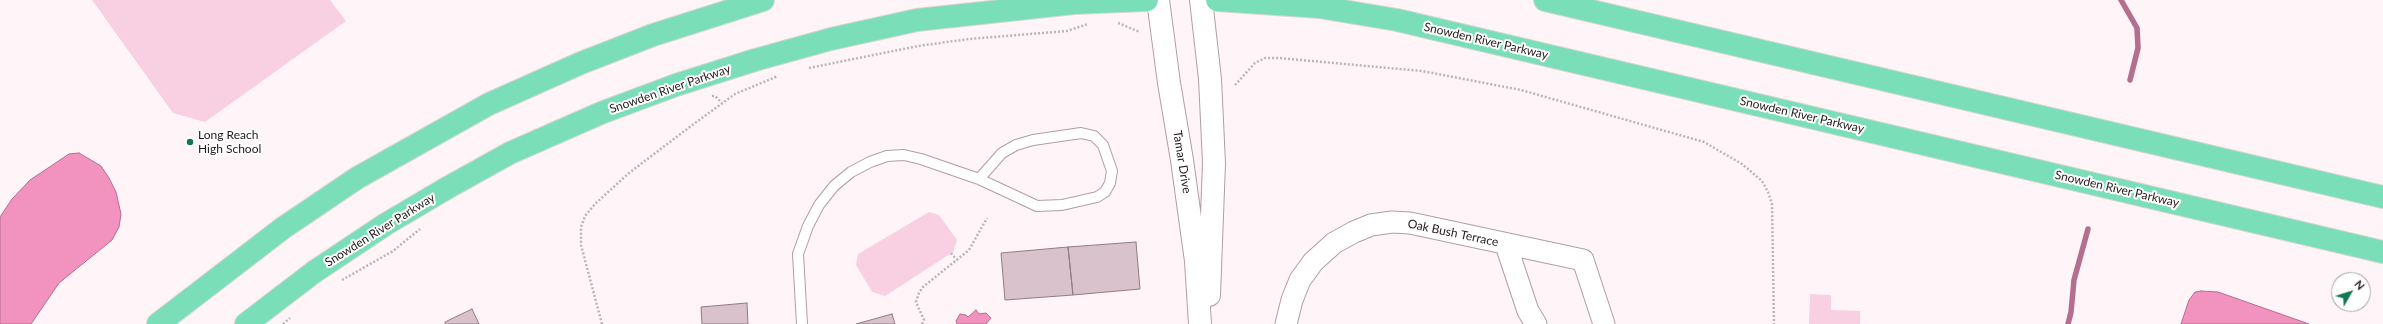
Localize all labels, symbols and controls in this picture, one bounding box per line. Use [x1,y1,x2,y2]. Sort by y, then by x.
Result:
street label: Snowden River Parkway [1423,20,1549,62]
street label: Snowden River Parkway [608,62,732,116]
street label: Snowden River Parkway [1739,94,1865,136]
place label: Long Reach High School [198,128,261,156]
street label: Tamar Drive [1170,129,1194,195]
marker: Long Reach High School [185,137,195,147]
street label: Snowden River Parkway [2054,168,2180,210]
street label: Snowden River Parkway [322,190,438,270]
street label: Oak Bush Terrace [1406,216,1500,250]
north arrow [2331,272,2371,312]
text: N [2352,277,2368,292]

